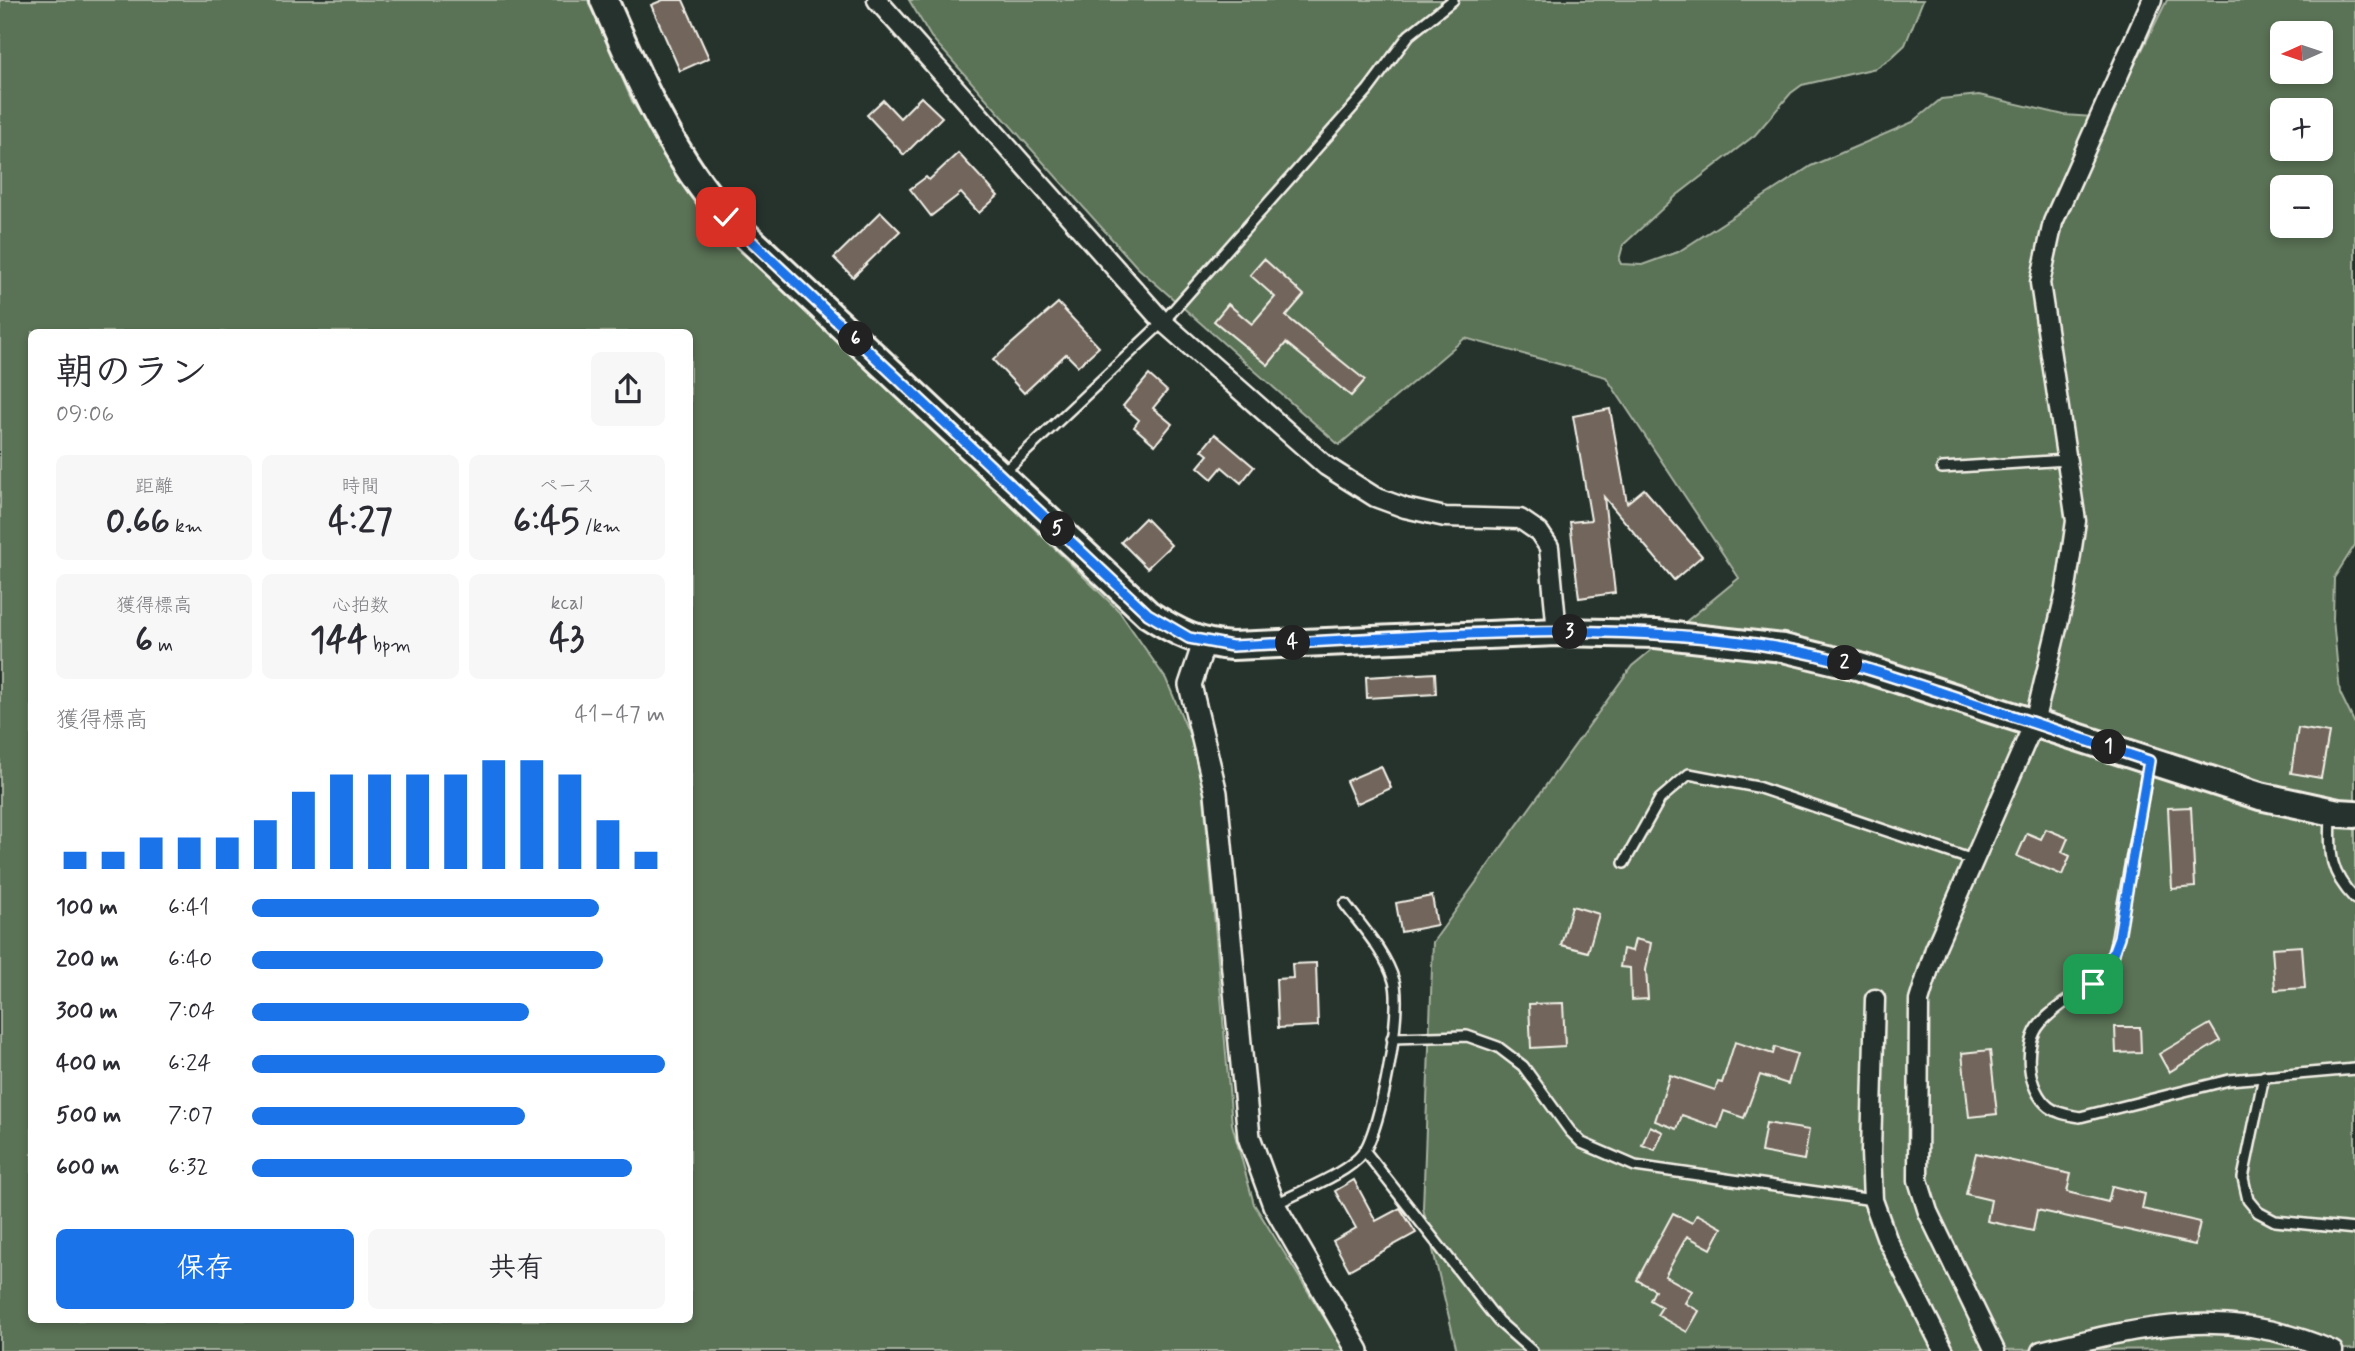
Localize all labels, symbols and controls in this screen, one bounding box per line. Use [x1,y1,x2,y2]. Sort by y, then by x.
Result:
north arrow [2270,21,2333,84]
map controls [2270,21,2333,238]
button: + [2270,98,2333,161]
button: − [2270,175,2333,238]
pin [696,187,756,247]
icon: check [707,198,745,236]
pin: 6 [838,322,874,356]
text: 6 [851,326,860,351]
text: 朝のラン [56,349,208,398]
button: share [591,352,665,426]
text: 09:06 [56,400,114,430]
text: 距離 [135,474,173,499]
text: 時間 [341,474,380,499]
text: ペース [539,474,595,499]
text: 0.66 [106,499,170,545]
text: 4:27 [328,499,393,545]
text: 6:45 [513,499,579,545]
pin: 5 [1040,512,1076,546]
text: km [170,514,203,539]
text: /km [579,514,621,539]
text: 5 [1052,516,1063,541]
text: kcal [551,591,583,616]
text: 獲得標高 [116,593,192,618]
text: 心拍数 [332,593,389,618]
pin: 3 [1552,614,1588,650]
text: 43 [549,616,584,662]
text: 6 [135,618,153,664]
text: 144 [310,618,368,664]
text: 3 [1565,619,1574,644]
pin: 4 [1276,626,1310,660]
text: 4 [1287,630,1298,655]
text: m [153,633,173,658]
text: bpm [368,633,411,658]
pin: 2 [1828,646,1862,680]
text: 2 [1840,650,1849,675]
text: 41–47 m [575,700,665,730]
text: 獲得標高 [56,706,148,736]
pin: 1 [2092,730,2126,764]
text: 1 [2104,734,2113,759]
text: 100 m [56,893,118,923]
text: 6:41 [168,893,209,923]
text: 200 m [56,945,119,975]
text: 6:40 [168,945,212,975]
pin [2063,954,2123,1014]
icon: arrive [2074,965,2112,1003]
text: 300 m [56,997,118,1027]
text: 7:04 [168,997,215,1027]
text: 400 m [56,1049,121,1079]
text: 6:24 [168,1049,211,1079]
text: 500 m [56,1101,121,1131]
text: 7:07 [168,1101,213,1131]
text: 600 m [56,1153,119,1183]
text: 6:32 [168,1153,208,1183]
button: 保存 [56,1229,354,1309]
button: 共有 [368,1229,665,1309]

